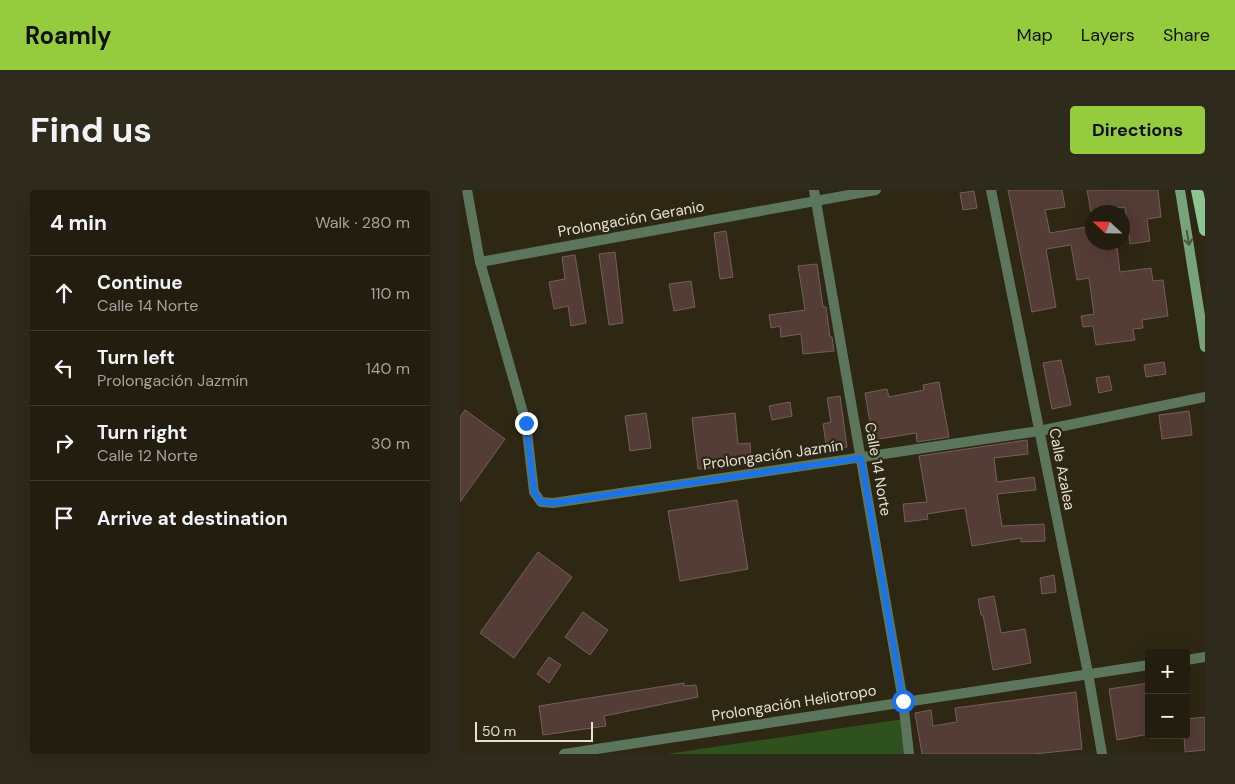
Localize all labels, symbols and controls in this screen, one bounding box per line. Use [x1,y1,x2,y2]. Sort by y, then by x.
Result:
text: Roamly [25,20,112,51]
text: Map [1017,23,1053,47]
text: Layers [1081,23,1135,47]
text: Share [1163,23,1210,47]
button: Directions [1070,106,1205,154]
text: Find us [30,107,152,153]
street label: Prolongación Geranio [556,196,706,242]
north arrow [1085,205,1130,250]
text: 4 min [50,209,107,237]
text: Walk · 280 m [315,212,410,233]
one-way arrow [1183,230,1193,246]
text: Continue [97,270,183,295]
icon: ahead [50,279,78,307]
text: 110 m [371,283,410,304]
text: Calle 14 Norte [97,295,198,316]
text: Turn left [97,345,175,370]
icon: left [50,354,78,382]
text: 140 m [366,358,410,379]
text: Prolongación Jazmín [97,370,248,391]
route end [515,412,538,435]
text: Turn right [97,420,187,445]
street label: Calle 14 Norte [860,421,896,517]
street label: Calle Azalea [1044,426,1080,512]
icon: right [50,429,78,457]
text: 30 m [371,433,410,454]
street label: Prolongación Jazmín [701,435,845,475]
text: Calle 12 Norte [97,445,198,466]
icon: arrive [50,504,78,532]
text: Arrive at destination [97,506,288,531]
map controls [1145,649,1190,739]
button: + [1145,649,1190,694]
street label: Prolongación Heliotropo [710,680,878,726]
route start [892,690,915,713]
button: − [1145,694,1190,739]
scale bar [475,719,592,742]
text: 50 m [482,722,516,740]

